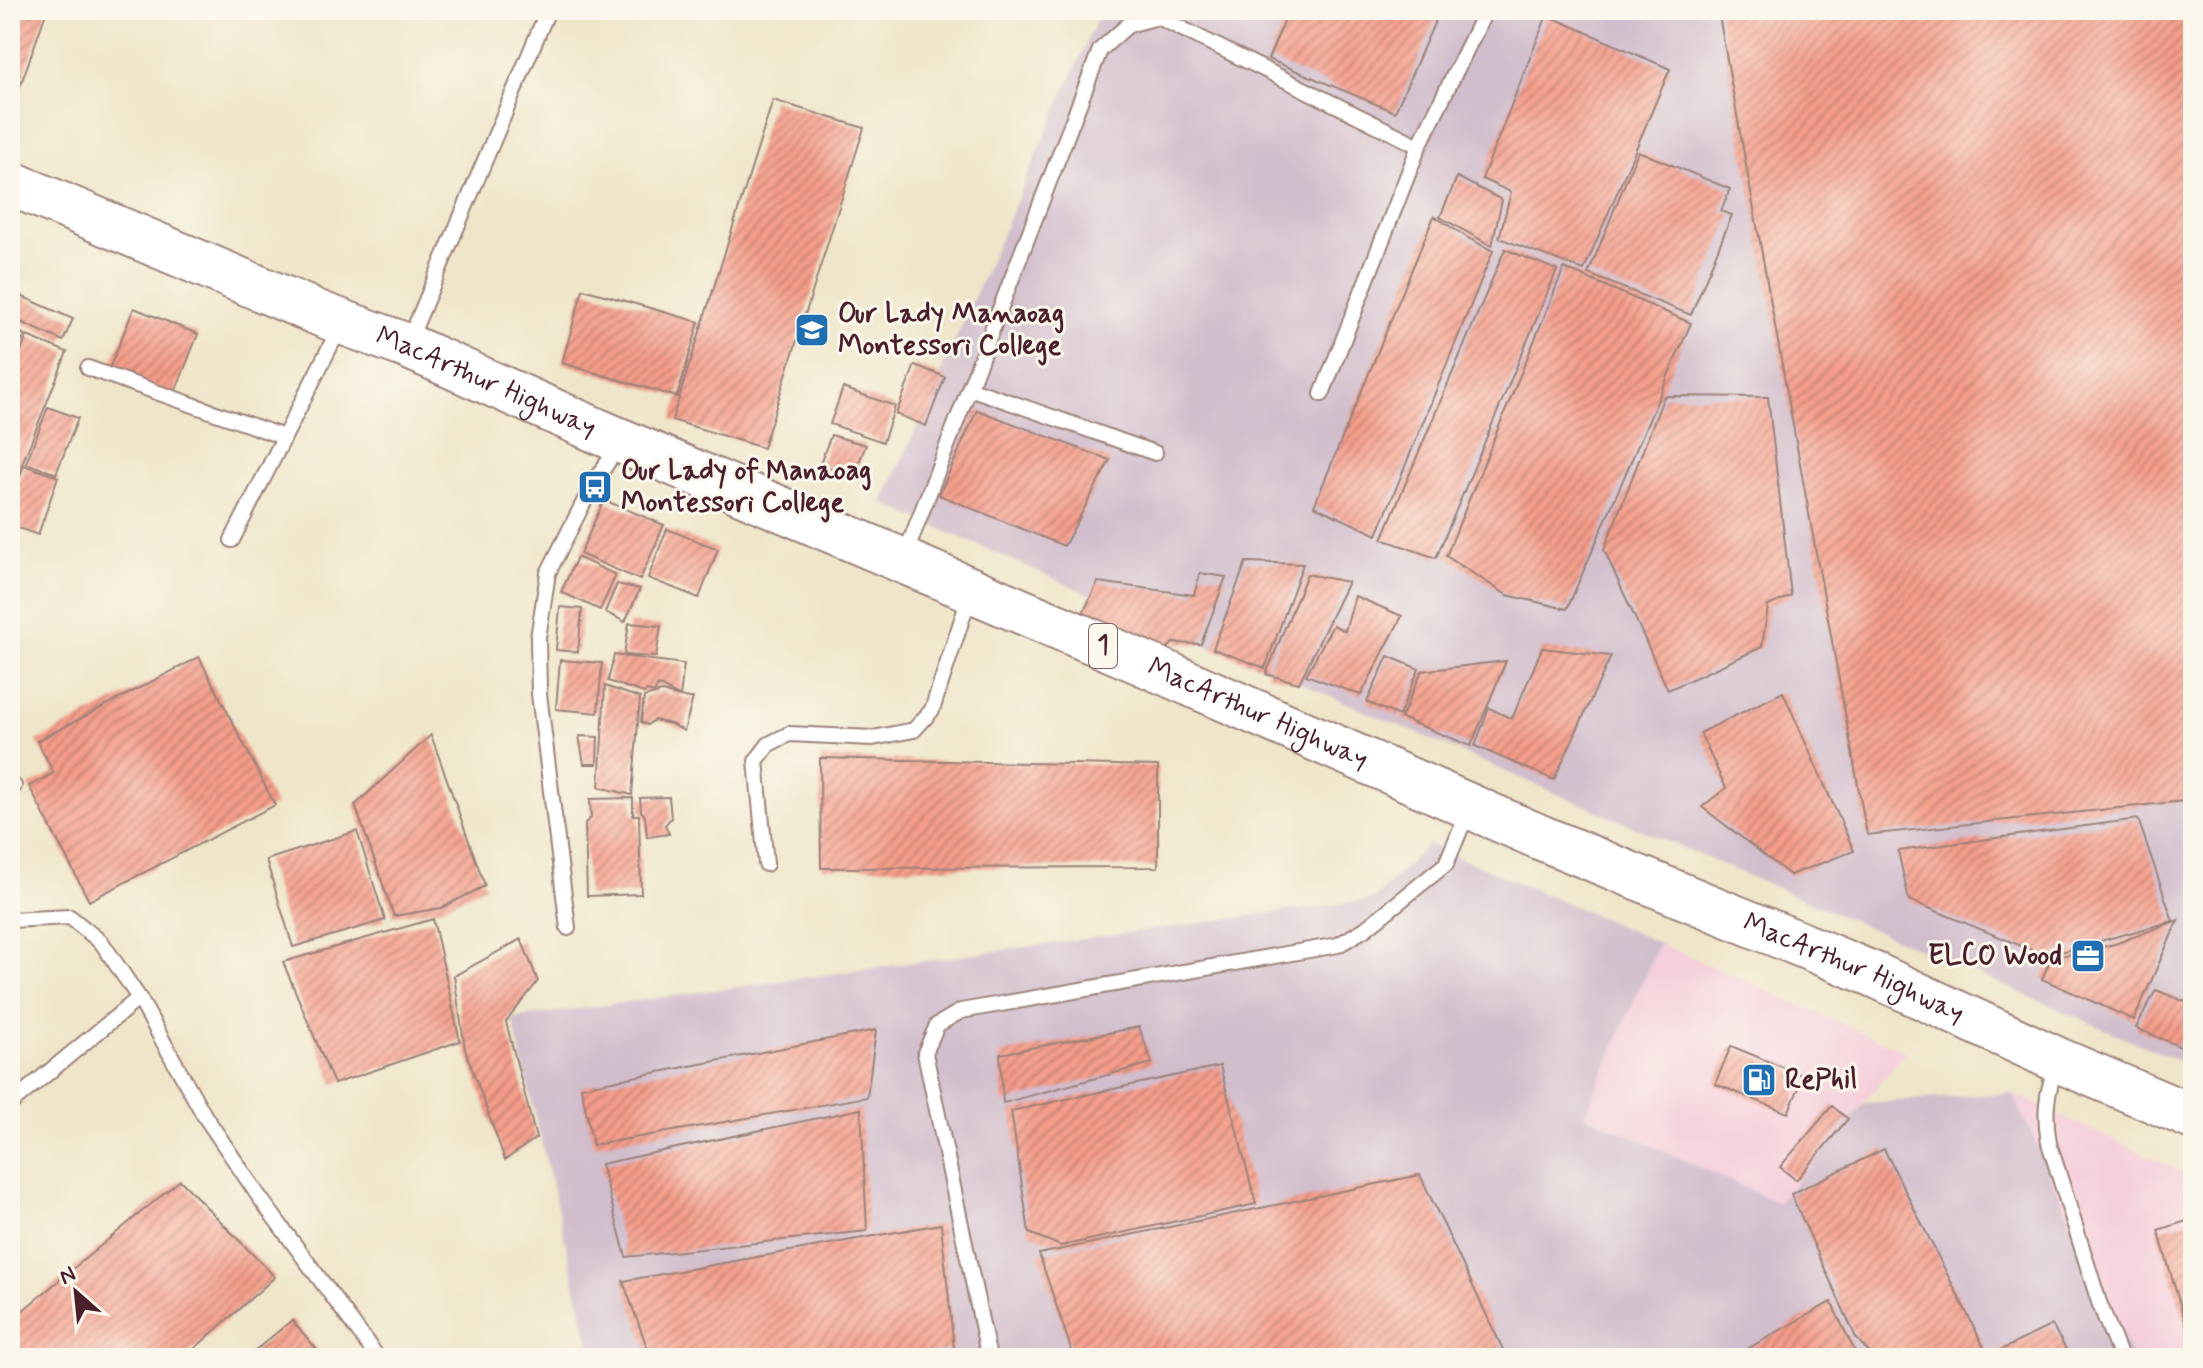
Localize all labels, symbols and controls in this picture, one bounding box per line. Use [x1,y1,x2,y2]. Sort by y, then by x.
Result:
place label: Our Lady Manaoag Montessori College [838,296,1064,366]
school or university icon: Our Lady Manaoag Montessori College [793,311,831,349]
street label: MacArthur Highway [371,318,602,446]
place label: Our Lady of Manaoag Montessori College [621,453,872,523]
bus stop icon: Our Lady of Manaoag Montessori College [576,468,614,506]
road number: 1 [1089,624,1117,668]
street label: MacArthur Highway [1142,649,1374,778]
street label: MacArthur Highway [1738,904,1970,1032]
office icon: ELCO Wood [2069,937,2107,975]
place label: ELCO Wood [1928,938,2062,975]
fuel station icon: RePhil [1740,1061,1778,1099]
place label: RePhil [1785,1062,1857,1099]
north arrow [36,1252,116,1332]
text: N [55,1260,81,1292]

